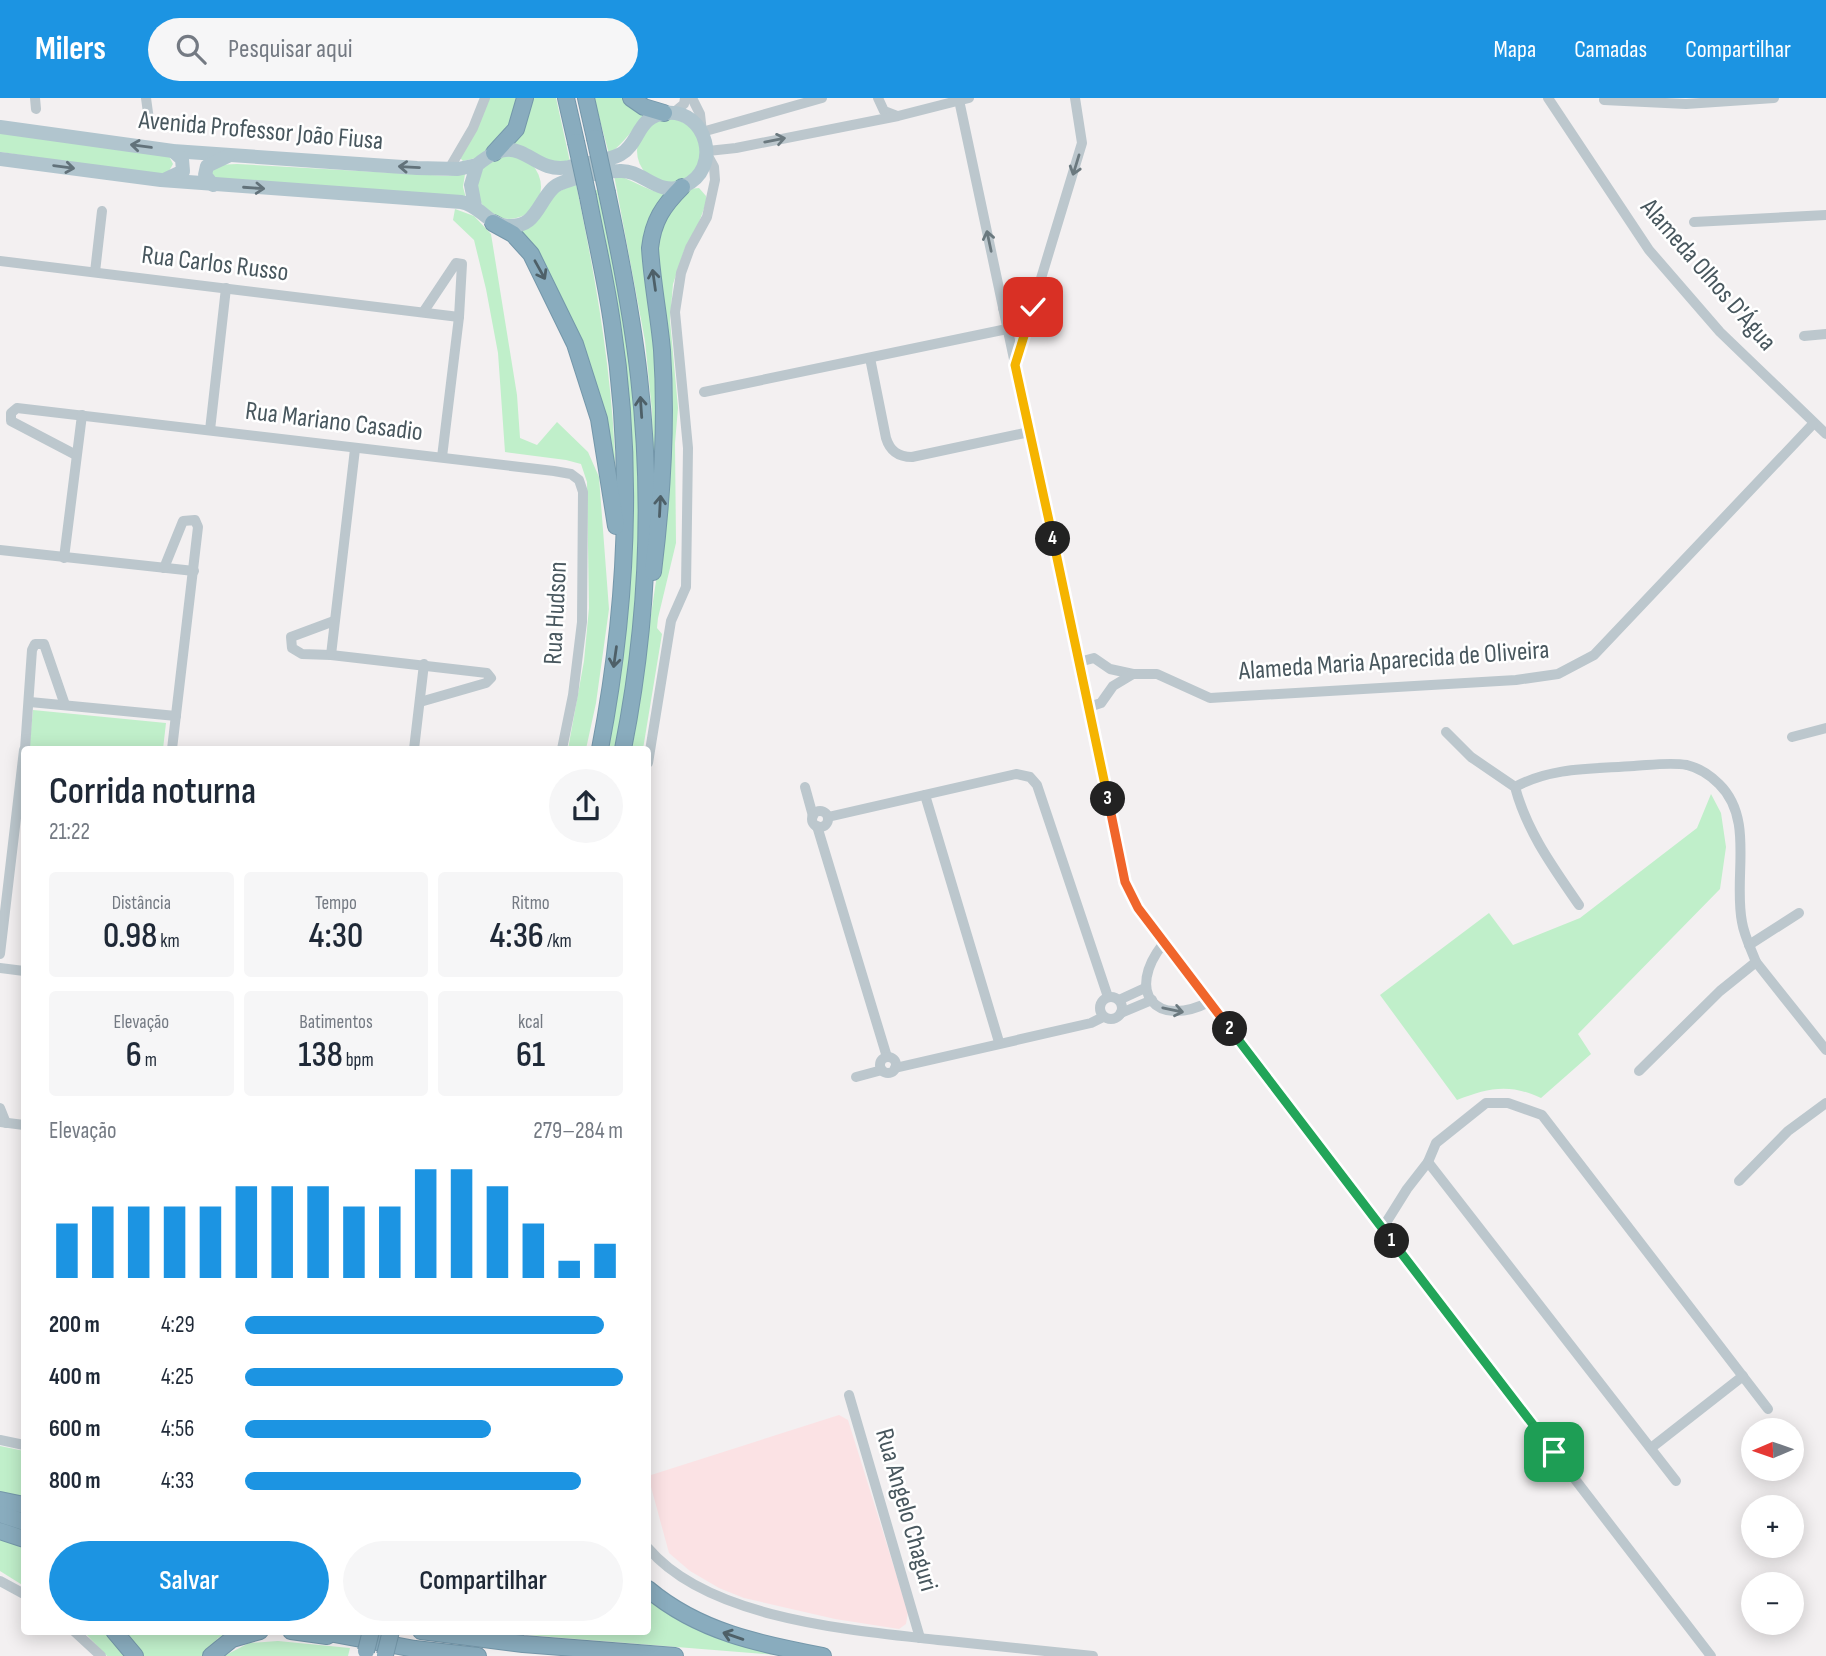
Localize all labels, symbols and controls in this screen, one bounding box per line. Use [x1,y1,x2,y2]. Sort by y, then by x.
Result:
search box [148,18,638,81]
text: Milers [35,29,106,69]
icon: search [172,30,210,68]
text: Pesquisar aqui [228,34,353,65]
text: Mapa [1494,35,1536,64]
text: Camadas [1574,35,1647,64]
text: Compartilhar [1685,35,1791,64]
street label: Avenida Professor João Fiusa [137,105,384,157]
one-way arrow [763,133,786,147]
one-way arrow [130,140,153,153]
one-way arrow [1068,153,1081,175]
one-way arrow [52,161,75,174]
one-way arrow [398,161,421,174]
one-way arrow [242,182,264,195]
street label: Alameda Olhos D'Água [1633,192,1782,357]
one-way arrow [981,230,995,253]
street label: Rua Carlos Russo [140,240,290,288]
one-way arrow [533,260,547,280]
one-way arrow [647,269,660,291]
pin [1003,277,1063,337]
icon: check [1014,288,1052,326]
street label: Rua Mariano Casadio [243,396,425,448]
one-way arrow [635,396,648,419]
one-way arrow [654,495,667,518]
pin: 4 [1036,522,1070,556]
text: 4 [1048,527,1057,550]
street label: Rua Hudson [538,561,574,665]
street label: Alameda Maria Aparecida de Oliveira [1237,635,1550,687]
one-way arrow [608,645,621,668]
text: Corrida noturna [49,769,256,814]
button: share [549,769,623,843]
pin: 3 [1090,782,1126,816]
text: 3 [1103,787,1112,810]
text: 21:22 [49,818,90,846]
text: Distância [112,892,171,915]
text: Tempo [315,892,357,915]
text: Ritmo [512,892,550,915]
text: 0.98 [103,915,157,958]
text: 4:30 [309,915,363,958]
text: 4:36 [490,915,544,958]
text: km [157,930,180,953]
text: /km [544,930,572,953]
one-way arrow [1162,1004,1184,1017]
text: Elevação [113,1011,169,1034]
text: Batimentos [299,1011,373,1034]
text: kcal [518,1011,543,1034]
pin: 2 [1212,1012,1248,1046]
text: 2 [1225,1017,1234,1040]
text: 6 [126,1034,142,1077]
text: 138 [298,1034,343,1077]
text: 61 [516,1034,545,1077]
text: m [142,1049,157,1072]
text: bpm [343,1049,374,1072]
text: Elevação [49,1117,117,1145]
text: 279–284 m [533,1117,623,1145]
pin: 1 [1374,1224,1410,1258]
text: 1 [1388,1229,1395,1252]
text: 200 m [49,1311,100,1339]
text: 4:29 [161,1311,195,1339]
text: 400 m [49,1363,100,1391]
text: 4:25 [161,1363,194,1391]
text: 600 m [49,1415,101,1443]
text: 4:56 [161,1415,194,1443]
north arrow [1741,1418,1804,1480]
map controls [1741,1418,1804,1635]
pin [1524,1422,1584,1482]
street label: Rua Angelo Chaguri [868,1425,944,1595]
icon: arrive [1535,1433,1573,1471]
text: 800 m [49,1467,101,1495]
text: 4:33 [161,1467,194,1495]
button: + [1741,1495,1804,1558]
button: Salvar [49,1541,329,1621]
button: Compartilhar [343,1541,623,1621]
button: − [1741,1572,1804,1635]
one-way arrow [723,1629,745,1641]

